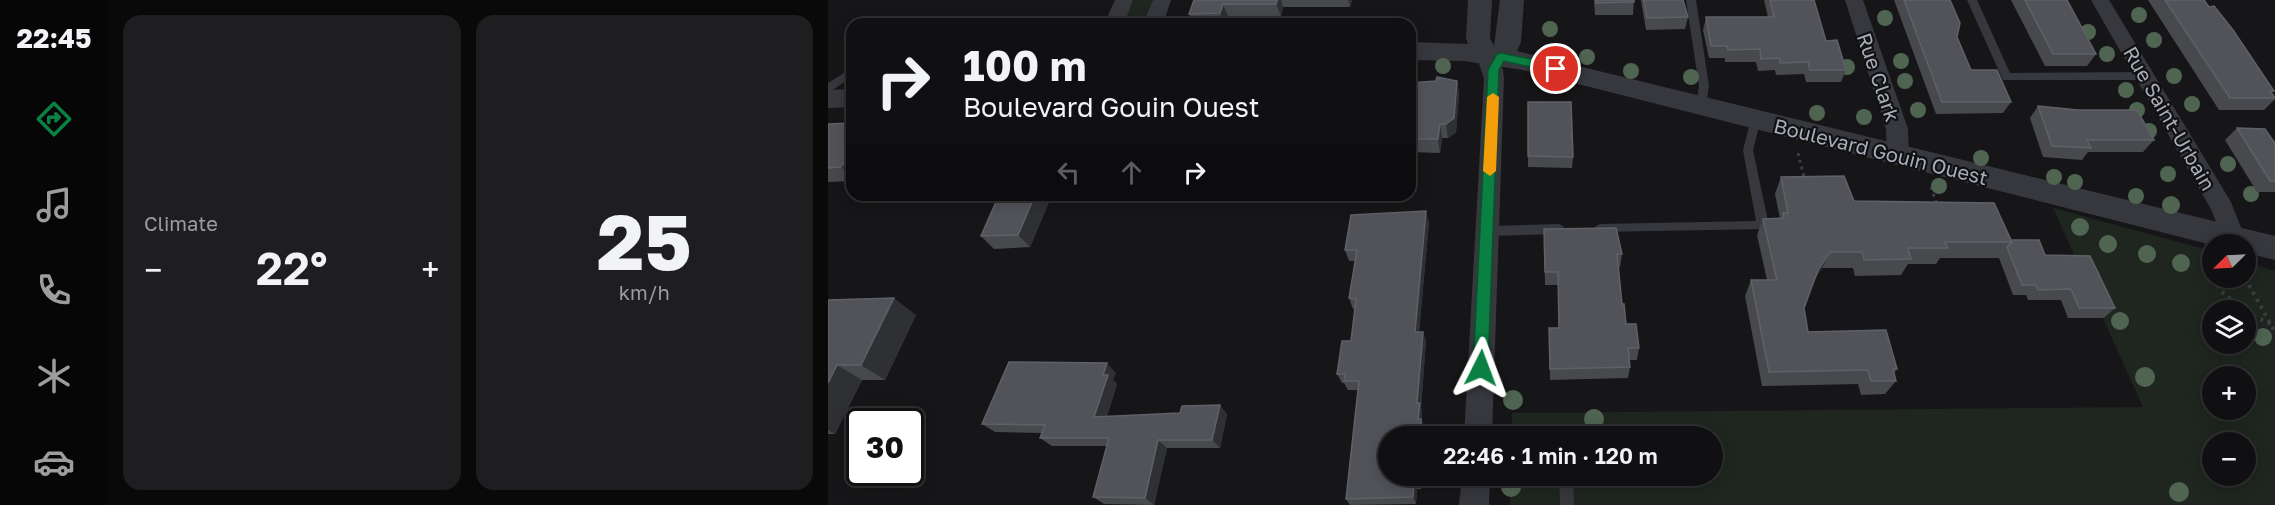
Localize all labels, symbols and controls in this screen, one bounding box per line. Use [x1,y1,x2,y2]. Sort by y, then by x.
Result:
text: 22:45 [17,22,91,54]
street label: Rue Clark [1853,29,1905,125]
text: 100 m [963,40,1086,90]
icon: right [864,42,942,120]
street label: Rue Saint-Urbain [2119,42,2221,194]
pin [1530,43,1581,94]
icon: arrive [1539,52,1572,85]
text: Boulevard Gouin Ouest [963,91,1260,123]
icon: directions [33,98,75,140]
street label: Boulevard Gouin Ouest [1772,113,1990,189]
icon: left [1052,156,1085,189]
icon: ahead [1115,156,1148,189]
icon: right [1178,156,1211,189]
icon: music [33,184,75,226]
text: 25 [597,194,692,287]
text: Climate [144,211,218,235]
north arrow [2202,234,2256,288]
map controls [2202,234,2256,486]
text: 22° [256,241,327,295]
text: − [144,250,162,289]
text: + [421,250,440,289]
icon: phone [33,269,75,311]
text: km/h [619,280,670,304]
button: layers [2202,300,2256,354]
position arrow [1449,336,1513,400]
icon: climate [33,355,75,397]
button: + [2202,366,2256,420]
speed limit sign: 30 [846,408,924,486]
button: − [2202,432,2256,486]
icon: car [33,441,75,483]
text: 22:46 · 1 min · 120 m [1443,442,1658,469]

